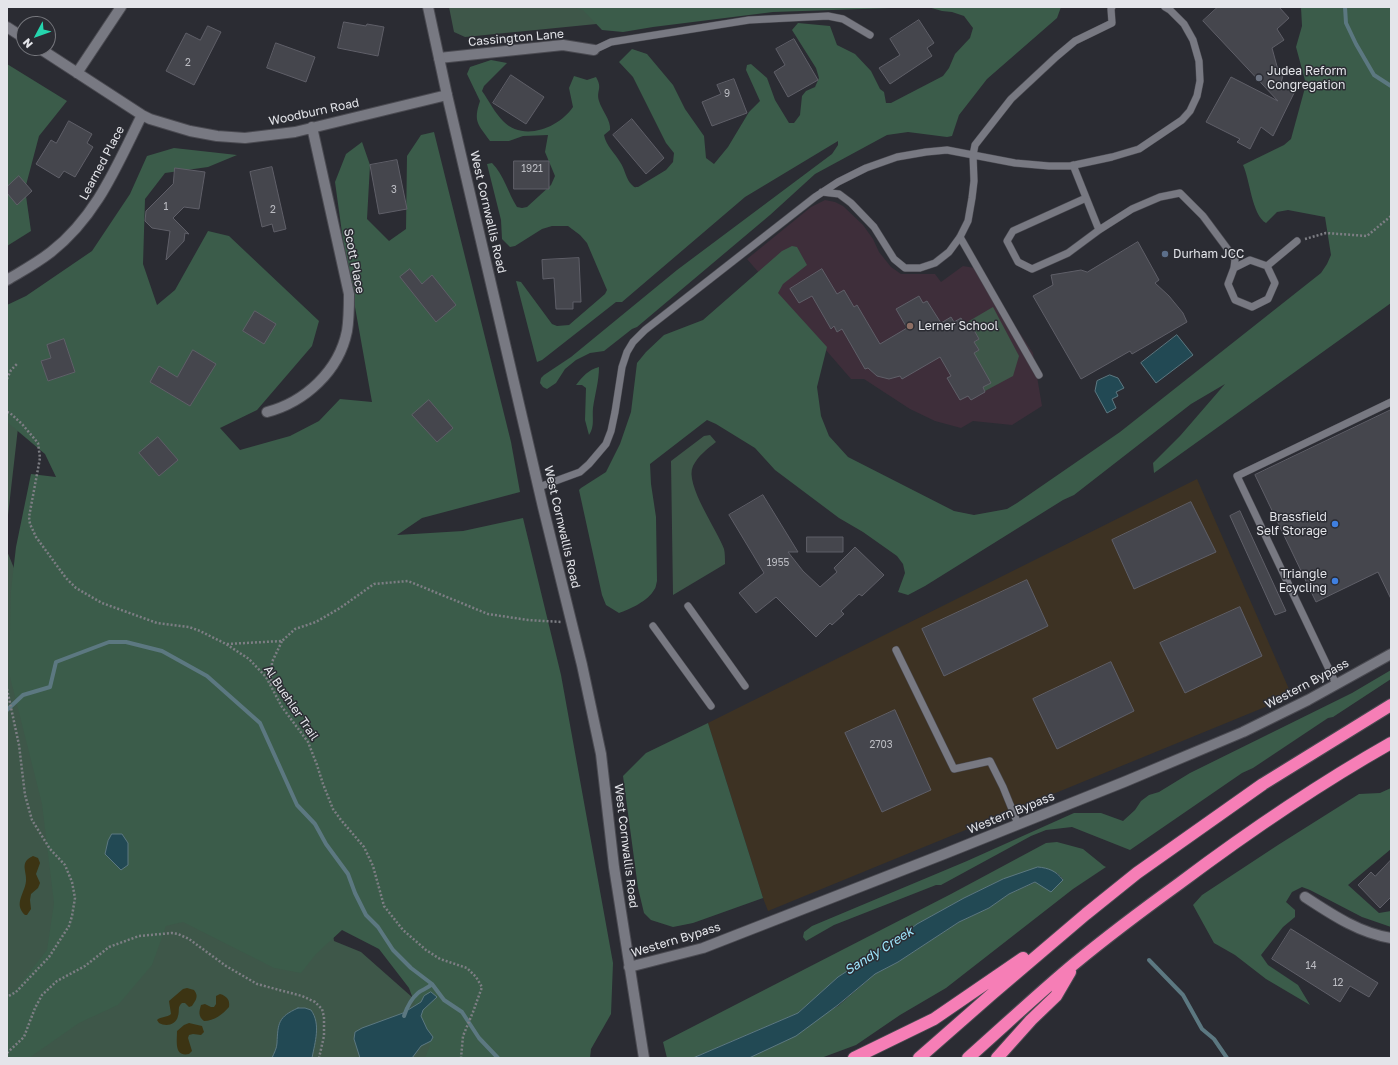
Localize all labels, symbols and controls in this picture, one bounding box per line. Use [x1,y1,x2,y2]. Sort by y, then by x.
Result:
north arrow [16,16,56,56]
street label: Cassington Lane [468,27,564,49]
text: N [20,36,35,51]
house number: 2 [185,57,191,69]
place label: Judea Reform Congregation [1267,64,1347,92]
marker: Judea Reform Congregation [1254,73,1264,83]
house number: 9 [724,88,730,100]
street label: Woodburn Road [268,95,360,129]
street label: Learned Place [76,123,128,203]
street label: West Cornwallis Road [467,149,509,275]
house number: 1921 [521,163,543,175]
house number: 3 [391,184,397,196]
house number: 1 [164,201,168,213]
house number: 2 [270,204,276,216]
street label: Scott Place [341,227,367,295]
place label: Durham JCC [1173,247,1244,261]
marker: Durham JCC [1160,249,1170,259]
place label: Lerner School [918,319,998,333]
marker: Lerner School [905,321,915,331]
street label: West Cornwallis Road [541,464,583,590]
place label: Brassfield Self Storage [1256,510,1327,538]
marker: Brassfield Self Storage [1330,519,1340,529]
house number: 1955 [767,557,789,569]
place label: Triangle Ecycling [1279,567,1327,595]
marker: Triangle Ecycling [1330,576,1340,586]
street label: Western Bypass [1263,656,1351,712]
street label: Al Buehler Trail [261,663,321,743]
house number: 2703 [869,739,893,751]
street label: West Cornwallis Road [611,783,641,909]
street label: Western Bypass [965,789,1057,837]
street label: Western Bypass [630,920,722,960]
water label: Sandy Creek [842,924,916,978]
house number: 14 [1306,960,1316,972]
house number: 12 [1333,977,1343,989]

